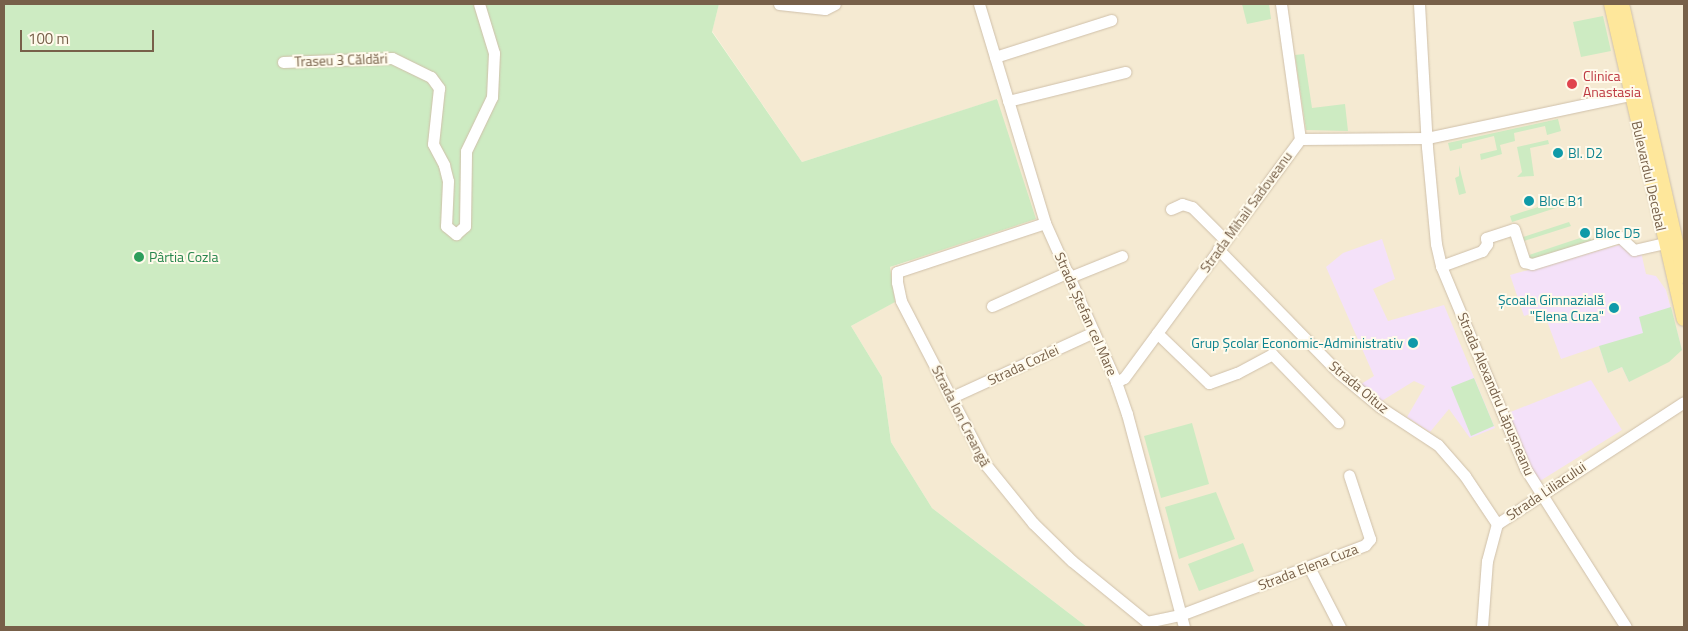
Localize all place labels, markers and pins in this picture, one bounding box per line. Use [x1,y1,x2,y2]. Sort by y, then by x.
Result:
place label: Clinica Anastasia [1583,68,1641,100]
marker: Clinica Anastasia [1565,77,1579,91]
place label: Bl. D2 [1568,145,1603,161]
marker: Bl. D2 [1552,147,1564,159]
place label: Bloc B1 [1539,193,1584,209]
marker: Bloc B1 [1523,195,1535,207]
place label: Bloc D5 [1595,225,1640,241]
marker: Bloc D5 [1579,227,1591,239]
place label: Pârtia Cozla [149,249,219,265]
marker: Pârtia Cozla [133,251,145,263]
place label: Școala Gimnazială "Elena Cuza" [1498,292,1604,324]
marker: Școala Gimnazială "Elena Cuza" [1608,302,1620,314]
place label: Grup Școlar Economic-Administrativ [1191,335,1403,351]
marker: Grup Școlar Economic-Administrativ [1407,337,1419,349]

